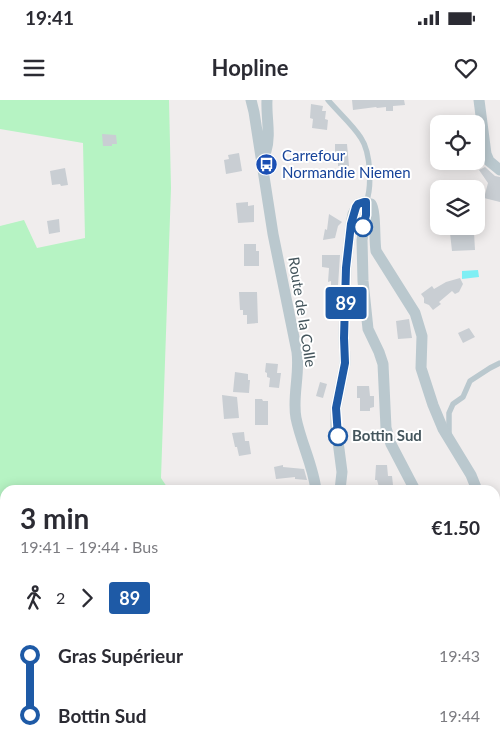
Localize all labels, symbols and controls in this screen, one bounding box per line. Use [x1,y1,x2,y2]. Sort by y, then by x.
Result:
text: 19:41 [25,6,74,29]
icon: menu [20,54,48,82]
text: Hopline [212,54,288,81]
icon: heart [452,54,480,82]
map controls [430,115,485,235]
button: locate [430,115,485,170]
place label: Carrefour Normandie Niemen [282,146,411,181]
bus stop icon: Carrefour Normandie Niemen [254,153,278,177]
button: layers [430,180,485,235]
unlabelled marker [353,217,373,237]
street label: Route de la Colle [285,255,321,368]
line badge: 89 [324,287,368,319]
text: 89 [336,292,356,314]
marker: Bottin Sud [328,426,348,446]
place label: Bottin Sud [352,426,422,444]
text: 3 min [20,501,89,535]
text: €1.50 [431,516,480,539]
text: 19:41 – 19:44 · Bus [20,537,158,556]
icon: walk [20,584,48,612]
icon: forward [73,584,101,612]
text: 89 [119,587,140,609]
text: 2 [56,588,65,607]
text: Gras Supérieur [58,644,183,667]
text: 19:43 [439,646,480,665]
text: Bottin Sud [58,704,147,727]
text: 19:44 [439,706,480,725]

